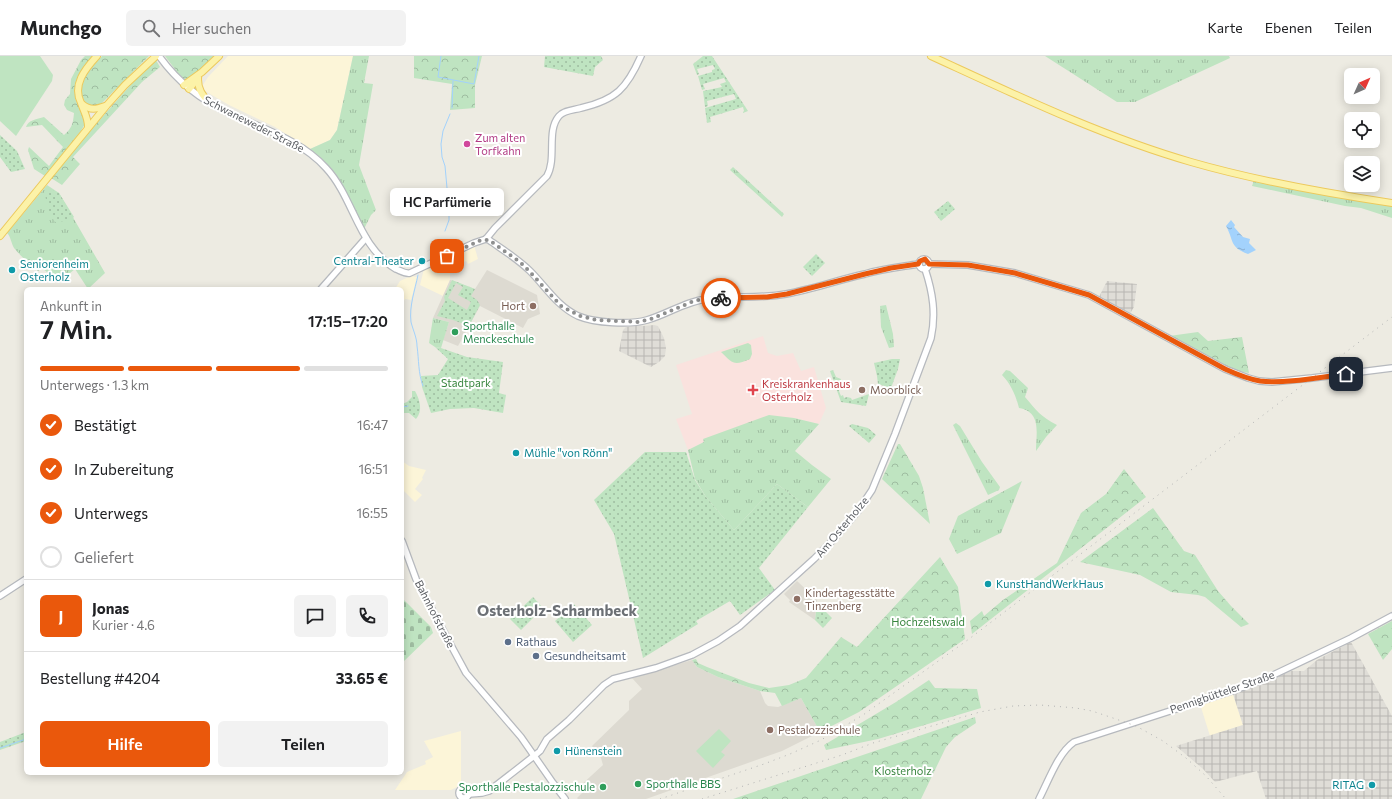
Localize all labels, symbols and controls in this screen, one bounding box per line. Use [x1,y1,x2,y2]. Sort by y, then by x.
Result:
search box [126,10,406,46]
text: Munchgo [20,16,102,39]
icon: search [140,17,162,39]
text: Hier suchen [172,19,251,37]
text: Karte [1207,19,1243,36]
text: Ebenen [1265,19,1312,36]
text: Teilen [1334,19,1372,36]
north arrow [1344,68,1380,104]
map controls [1344,68,1380,192]
street label: Schwaneweder Straße [202,93,307,155]
button: locate [1344,112,1380,148]
place label: Zum alten Torfkahn [475,131,525,157]
marker: Zum alten Torfkahn [462,139,472,149]
button: layers [1344,156,1380,192]
callout: HC Parfümerie [390,188,504,216]
text: HC Parfümerie [403,194,491,210]
pin [430,239,464,273]
icon: bag [436,245,458,267]
place label: Central-Theater [333,254,415,267]
marker: Central-Theater [417,256,427,266]
place label: Seniorenheim Osterholz [20,257,89,283]
marker: Seniorenheim Osterholz [7,265,17,275]
courier [701,278,741,318]
icon: bike [710,287,732,309]
text: Ankunft in [40,298,102,314]
place label: Hort [501,299,525,312]
marker: Hort [528,301,538,311]
text: 17:15–17:20 [308,312,388,330]
text: 7 Min. [40,313,113,344]
place label: Sporthalle Menckeschule [463,319,534,345]
marker: Sporthalle Menckeschule [450,327,460,337]
pin [1329,357,1363,391]
icon: home [1335,363,1357,385]
park label: Stadtpark [441,376,491,389]
text: Unterwegs · 1.3 km [40,377,149,393]
place label: Kreiskrankenhaus Osterholz [762,377,851,403]
place label: Moorblick [870,383,922,396]
marker: Kreiskrankenhaus Osterholz [747,384,759,396]
marker: Moorblick [857,385,867,395]
icon: check [40,414,62,436]
text: Bestätigt [74,416,137,434]
text: 16:47 [357,417,388,433]
place label: Mühle "von Rönn" [524,446,612,459]
marker: Mühle "von Rönn" [511,448,521,458]
icon: check [40,458,62,480]
text: In Zubereitung [74,460,174,478]
text: 16:51 [358,461,388,477]
street label: Am Osterholze [813,494,871,560]
icon: check [40,502,62,524]
text: Unterwegs [74,504,148,522]
text: 16:55 [357,505,388,521]
text: Geliefert [74,548,134,566]
place label: KunstHandWerkHaus [996,577,1104,590]
street label: Bahnhofstraße [413,578,458,650]
marker: KunstHandWerkHaus [983,579,993,589]
place label: Kindertagesstätte Tinzenberg [805,586,895,612]
marker: Kindertagesstätte Tinzenberg [792,594,802,604]
button: chat [294,595,336,637]
button: phone [346,595,388,637]
text: Jonas [92,599,129,617]
district label: Osterholz-Scharmbeck [477,601,637,619]
text: J [59,607,63,625]
park label: Hochzeitswald [891,615,965,628]
text: Kurier · 4.6 [92,617,155,633]
place label: Rathaus [516,635,557,648]
marker: Rathaus [503,637,513,647]
place label: Gesundheitsamt [544,649,626,662]
marker: Gesundheitsamt [531,651,541,661]
street label: Pennigbütteler Straße [1168,667,1276,716]
text: Bestellung #4204 [40,669,160,687]
text: 33.65 € [336,669,388,687]
button: Hilfe [40,721,210,767]
button: Teilen [218,721,388,767]
place label: Pestalozzischule [778,723,861,736]
marker: Pestalozzischule [765,725,775,735]
place label: Hünenstein [565,744,622,757]
marker: Hünenstein [552,746,562,756]
park label: Klosterholz [874,764,932,777]
place label: Sporthalle BBS [646,777,721,790]
place label: RITAG [1332,778,1364,791]
marker: Sporthalle BBS [633,779,643,789]
place label: Sporthalle Pestalozzischule [459,780,595,793]
marker: RITAG [1367,780,1377,790]
marker: Sporthalle Pestalozzischule [598,782,608,792]

